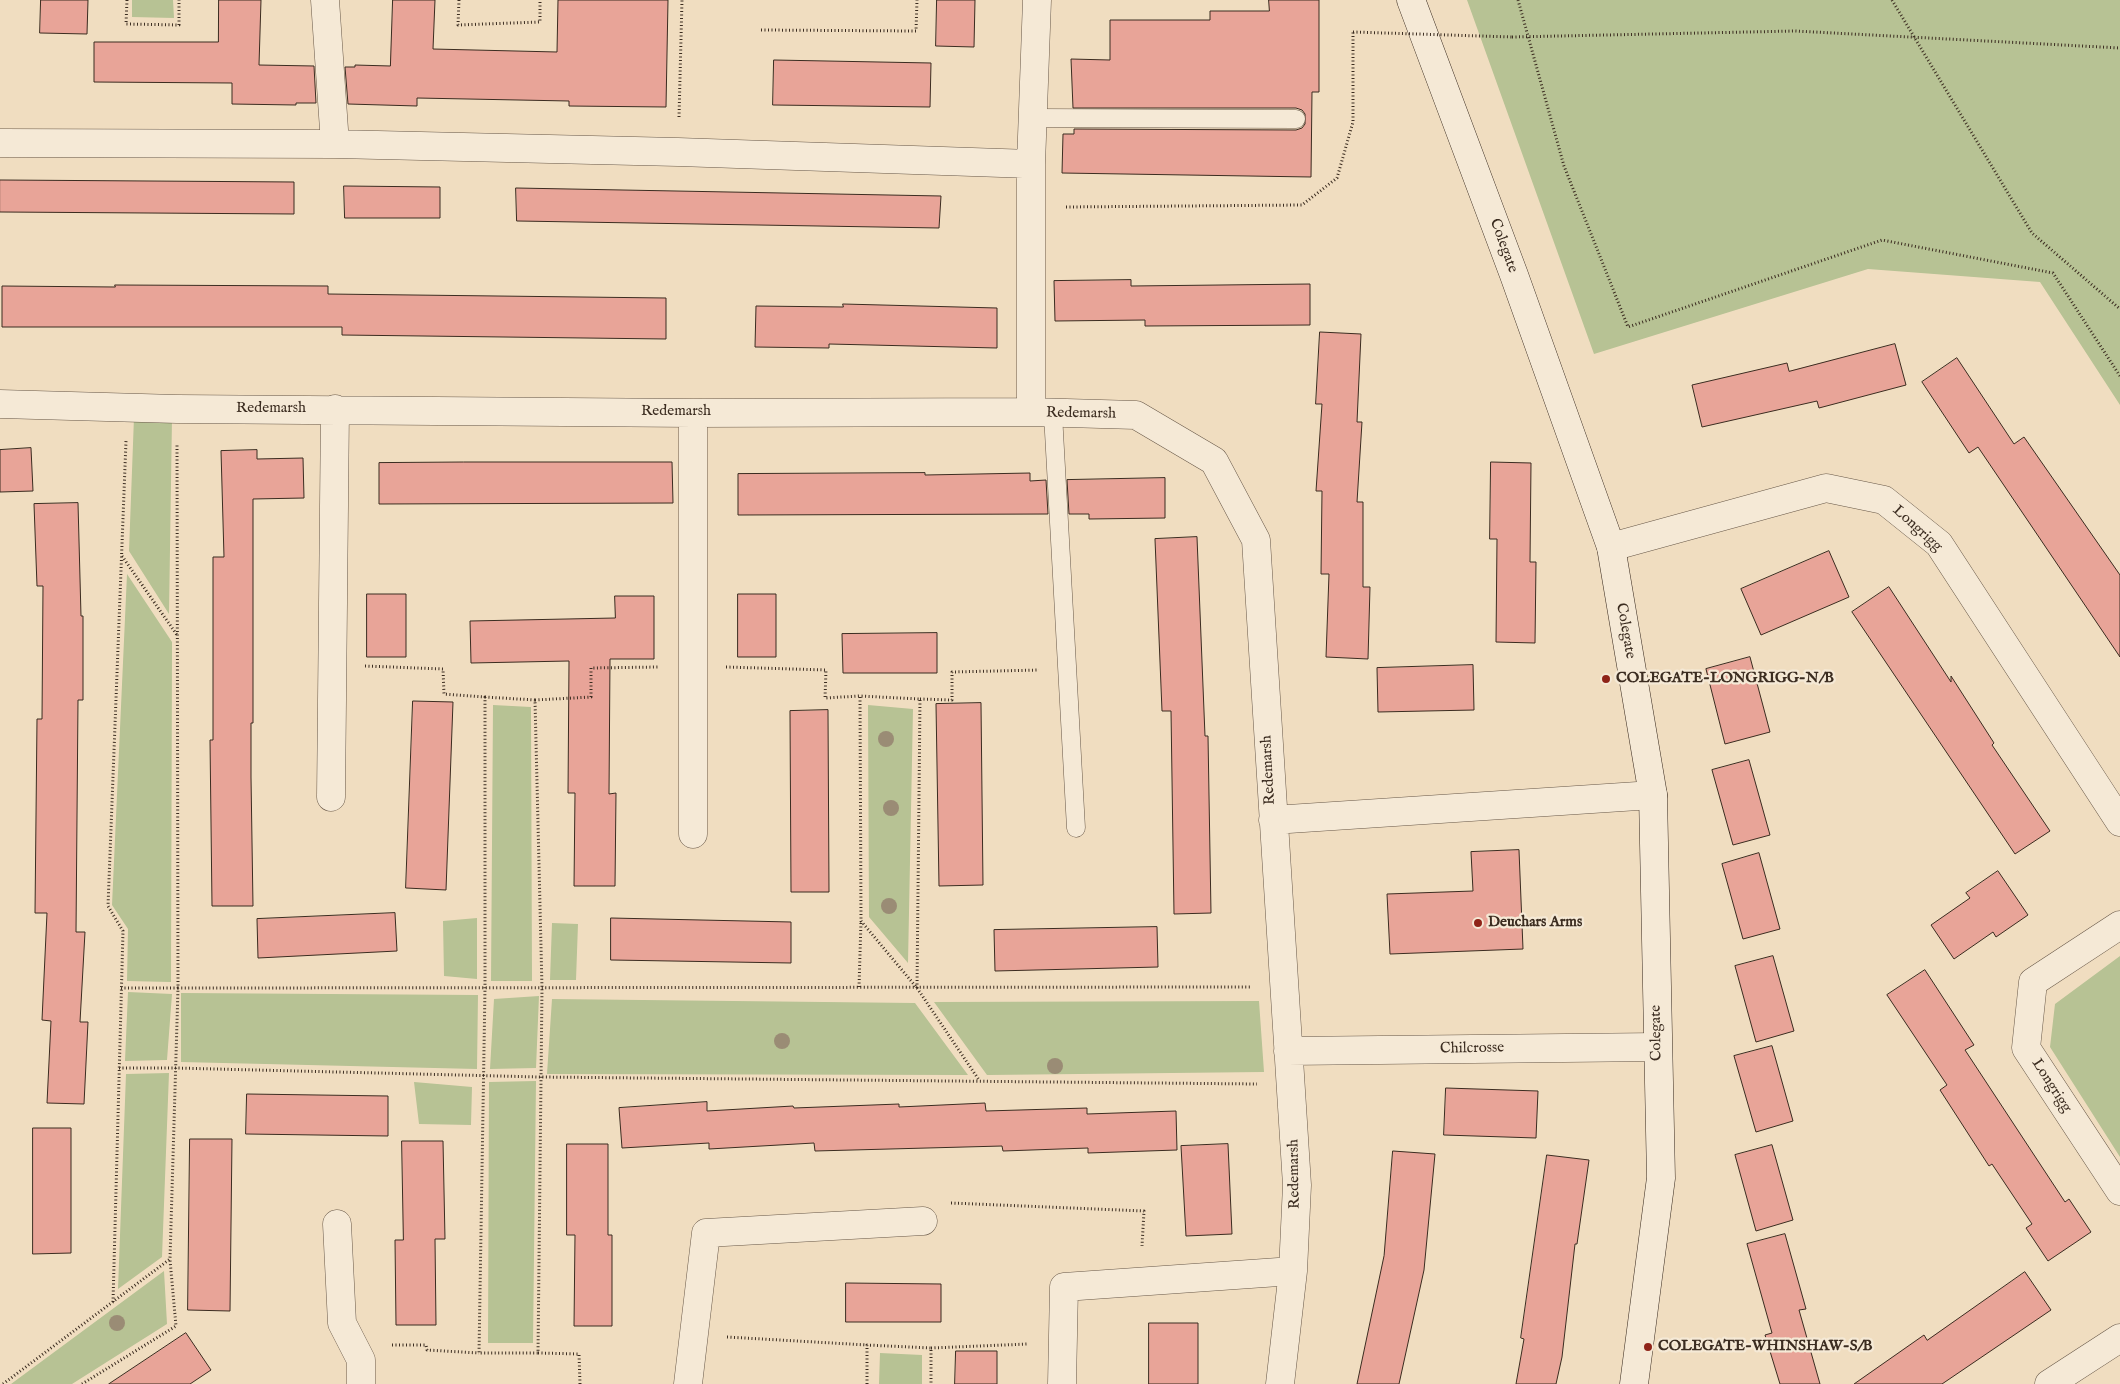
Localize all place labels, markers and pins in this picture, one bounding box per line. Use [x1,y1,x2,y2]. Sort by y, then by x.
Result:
place label: COLEGATE-LONGRIGG-N/B [1616,670,1834,688]
marker: COLEGATE-LONGRIGG-N/B [1600,673,1612,685]
place label: Deuchars Arms [1488,914,1582,932]
marker: Deuchars Arms [1472,917,1484,929]
place label: COLEGATE-WHINSHAW-S/B [1658,1338,1872,1356]
marker: COLEGATE-WHINSHAW-S/B [1642,1341,1654,1353]

